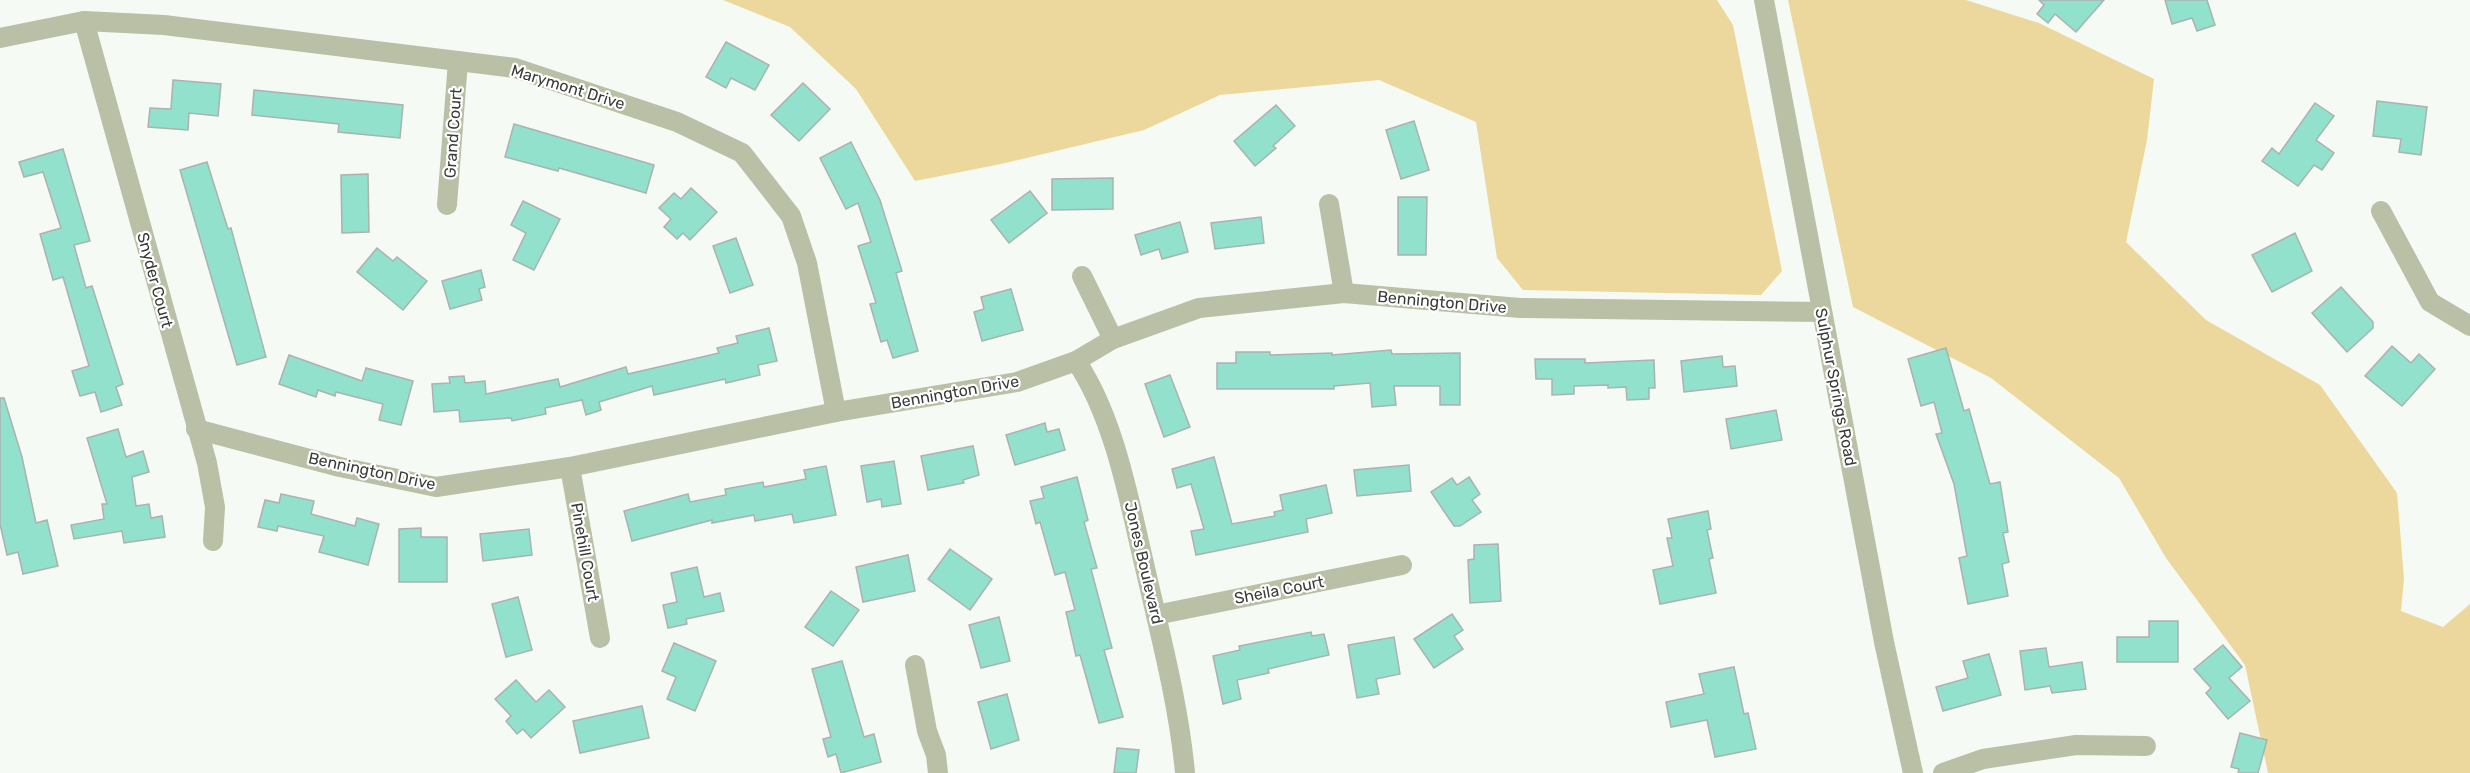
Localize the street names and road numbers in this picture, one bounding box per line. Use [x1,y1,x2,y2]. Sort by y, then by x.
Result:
street label: Marymont Drive [509,61,627,113]
street label: Grand Court [440,87,466,179]
street label: Snyder Court [133,230,177,330]
street label: Bennington Drive [1377,287,1507,317]
street label: Sulphur Springs Road [1811,306,1861,468]
street label: Bennington Drive [889,371,1021,413]
street label: Bennington Drive [307,448,437,494]
street label: Jones Boulevard [1121,500,1167,626]
street label: Pinehill Court [567,501,603,603]
street label: Sheila Court [1233,572,1325,608]

